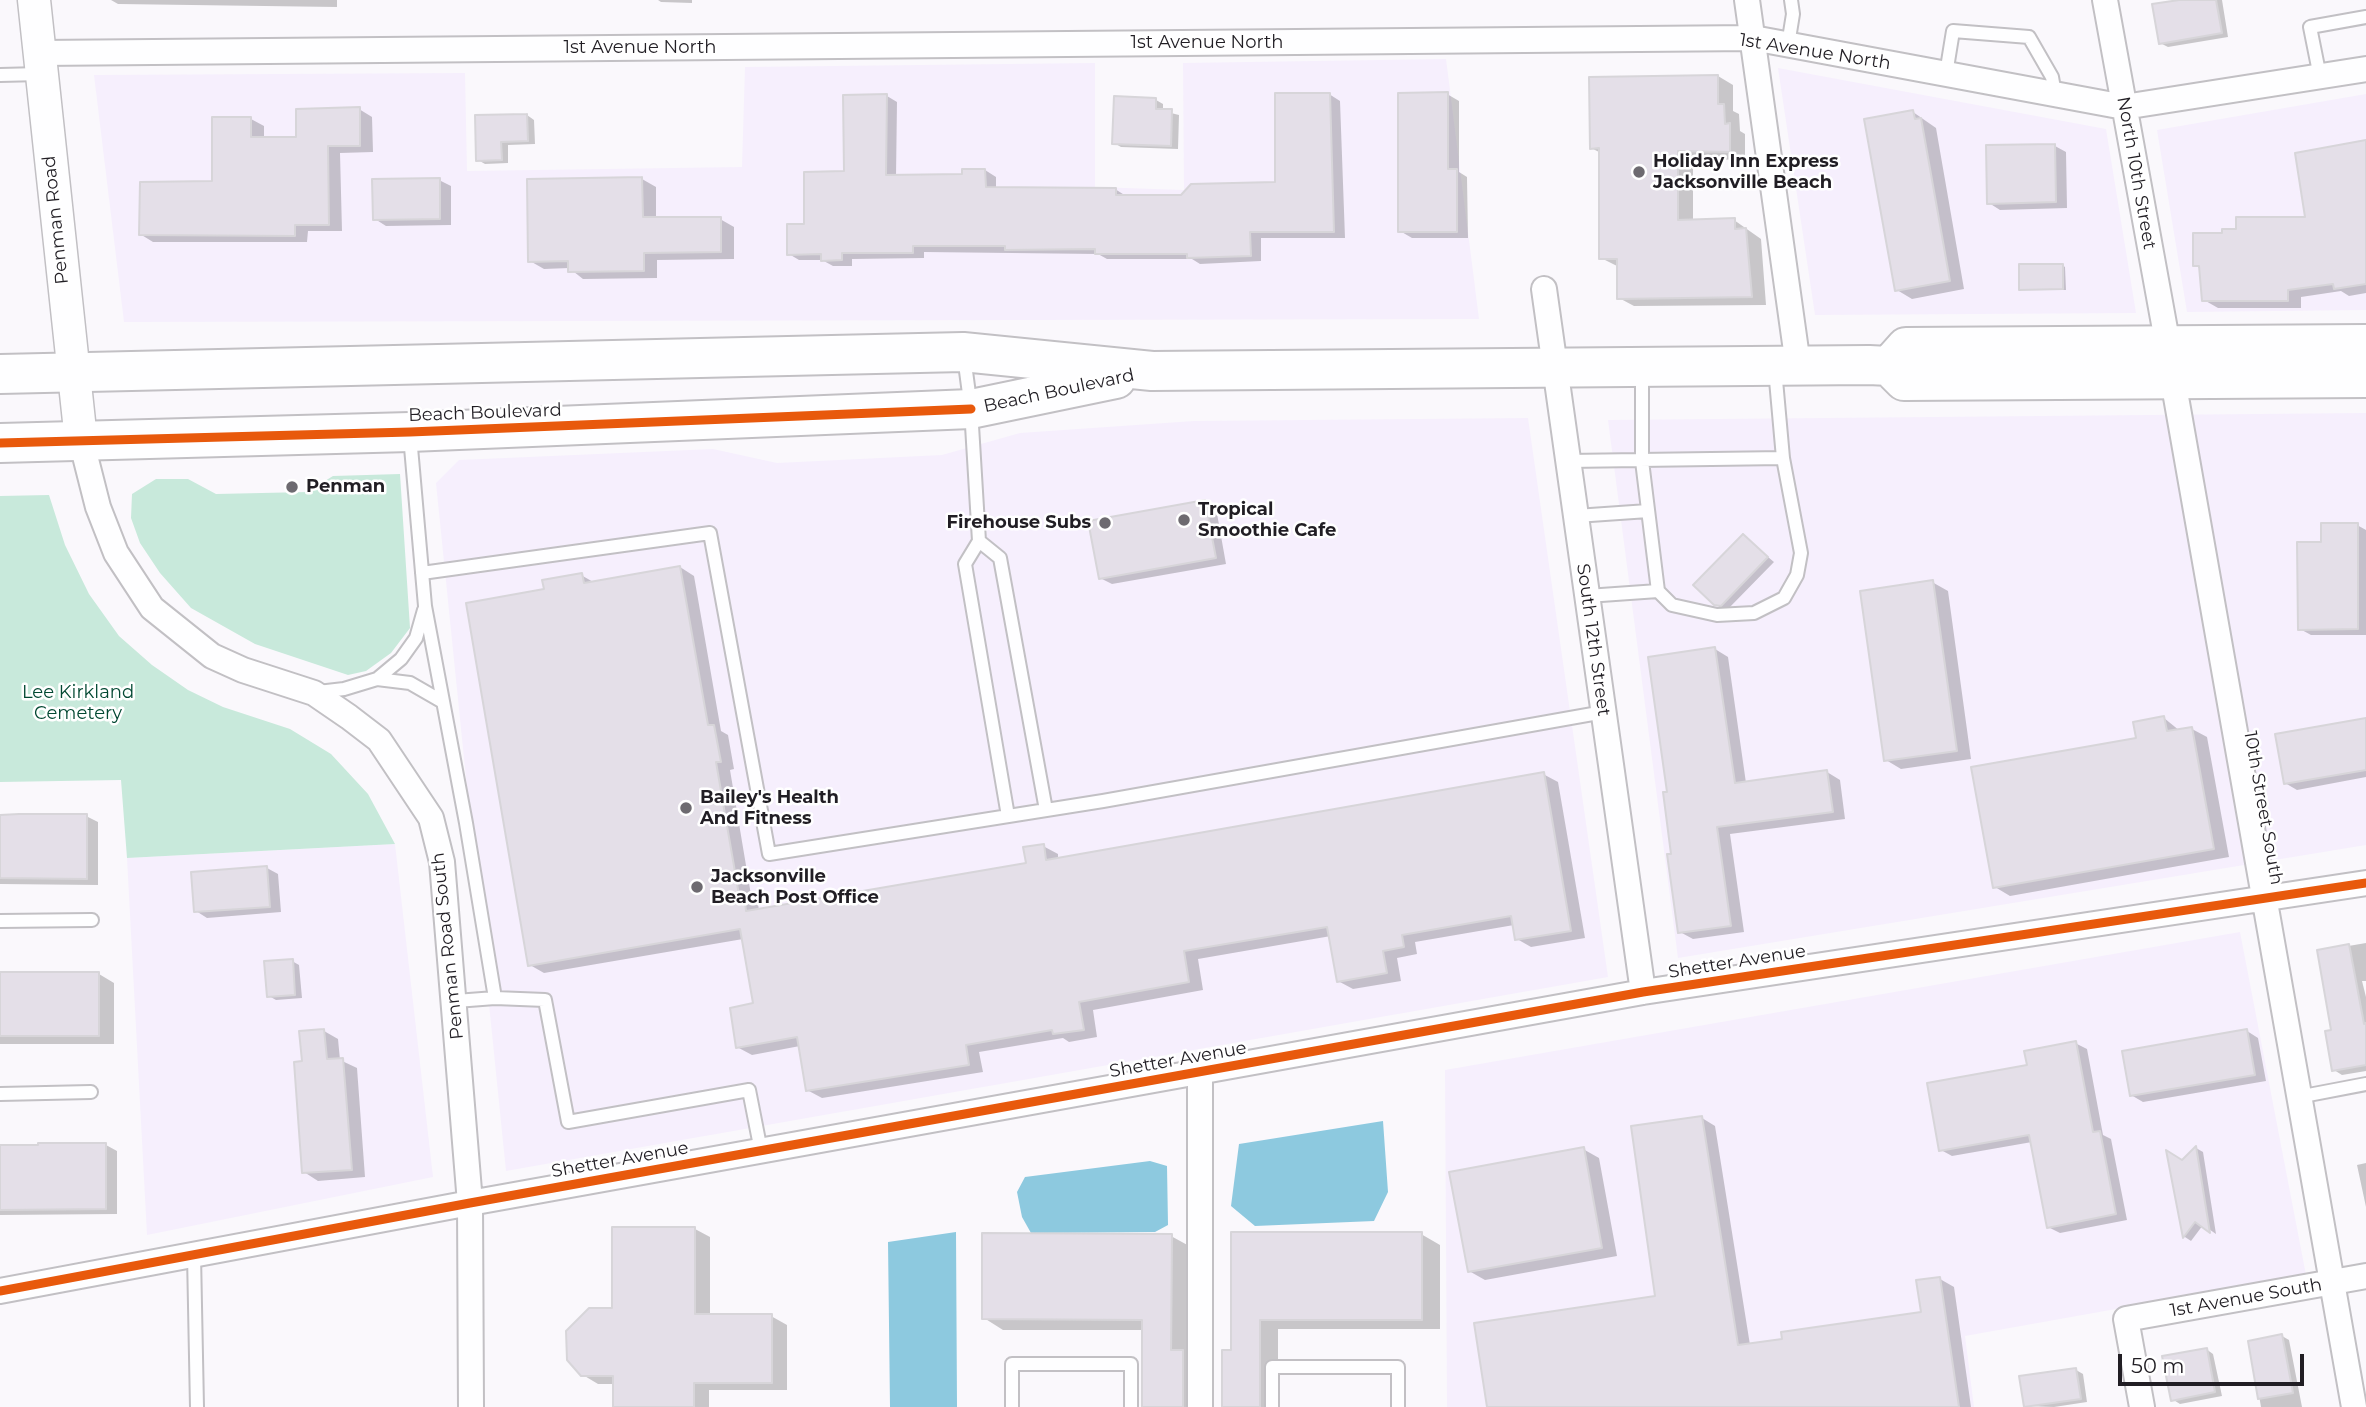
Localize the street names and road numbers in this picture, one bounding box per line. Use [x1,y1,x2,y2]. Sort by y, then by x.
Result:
street label: 1st Avenue North [1738,29,1892,75]
street label: 1st Avenue North [1131,32,1283,54]
street label: 1st Avenue North [564,37,716,59]
street label: North 10th Street [2112,95,2160,251]
street label: Penman Road [38,155,74,285]
street label: Beach Boulevard [982,364,1136,418]
street label: Beach Boulevard [408,400,562,426]
street label: South 12th Street [1572,562,1614,718]
street label: 10th Street South [2239,729,2287,887]
street label: Penman Road South [427,851,469,1041]
street label: Shetter Avenue [1667,940,1807,984]
street label: Shetter Avenue [1108,1037,1248,1083]
street label: Shetter Avenue [550,1137,690,1183]
street label: 1st Avenue South [2168,1274,2324,1322]

